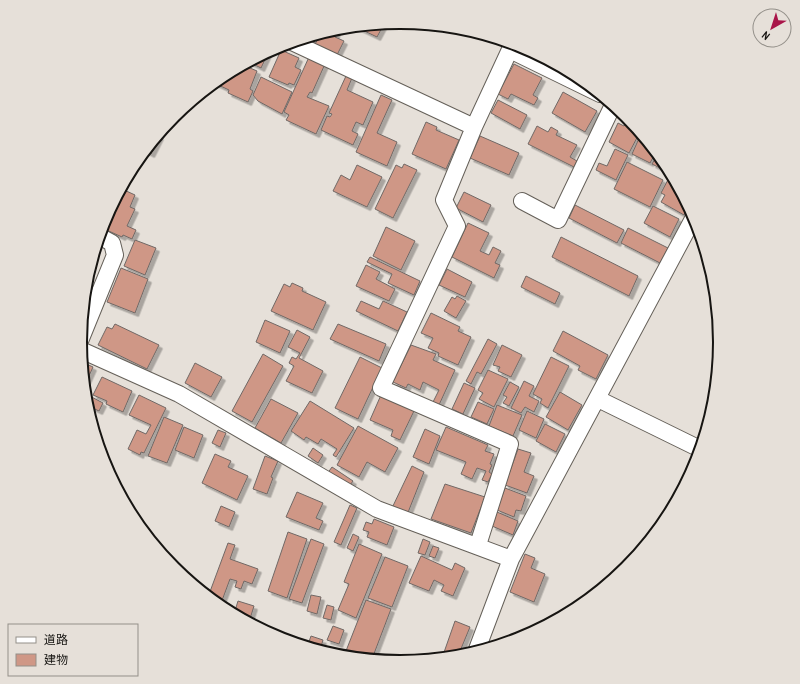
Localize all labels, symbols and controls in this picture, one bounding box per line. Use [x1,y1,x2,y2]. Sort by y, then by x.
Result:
north arrow [752,8,792,48]
text: N [759,28,773,43]
legend [8,624,138,676]
text: 道路 [44,632,68,648]
text: 建物 [44,652,68,668]

